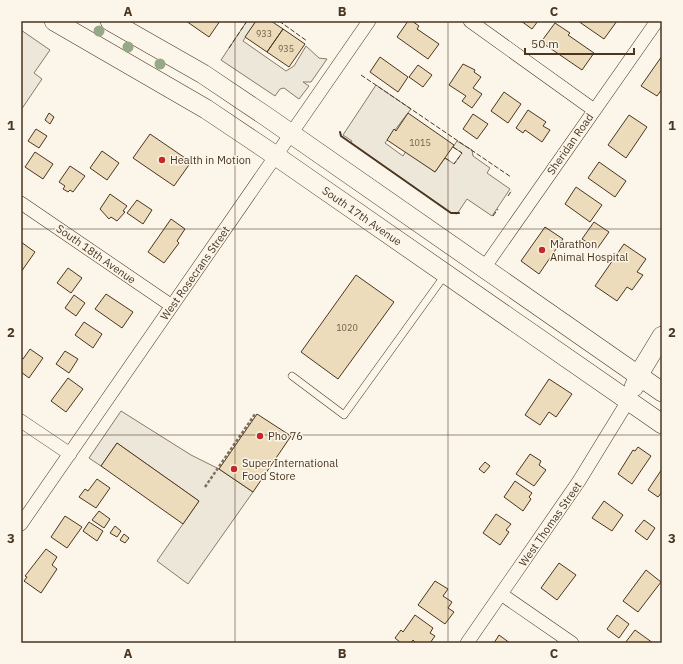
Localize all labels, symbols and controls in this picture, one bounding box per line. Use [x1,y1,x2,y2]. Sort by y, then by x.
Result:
text: A [124,3,133,20]
text: B [338,3,347,20]
text: C [550,3,559,20]
house number: 933 [256,28,272,39]
scale bar [525,30,634,56]
text: 50 m [531,36,559,51]
house number: 935 [278,43,294,54]
street label: Sheridan Road [544,111,596,177]
text: 1 [7,117,15,134]
text: 1 [668,117,676,134]
house number: 1015 [409,137,431,148]
place label: Health in Motion [170,153,251,167]
marker: Health in Motion [157,155,167,165]
street label: South 17th Avenue [319,183,405,249]
street label: South 18th Avenue [53,221,139,287]
street label: West Rosecrans Street [157,223,233,323]
place label: Marathon Animal Hospital [550,237,628,264]
marker: Marathon Animal Hospital [537,245,547,255]
house number: 1020 [336,322,358,333]
text: 2 [7,324,15,341]
text: 2 [668,324,676,341]
place label: Pho 76 [268,429,303,443]
marker: Pho 76 [255,431,265,441]
place label: Super International Food Store [242,456,338,483]
marker: Super International Food Store [229,464,239,474]
street label: West Thomas Street [516,479,584,569]
text: 3 [7,530,15,547]
text: 3 [668,530,676,547]
text: A [124,645,133,662]
text: B [338,645,347,662]
text: C [550,645,559,662]

